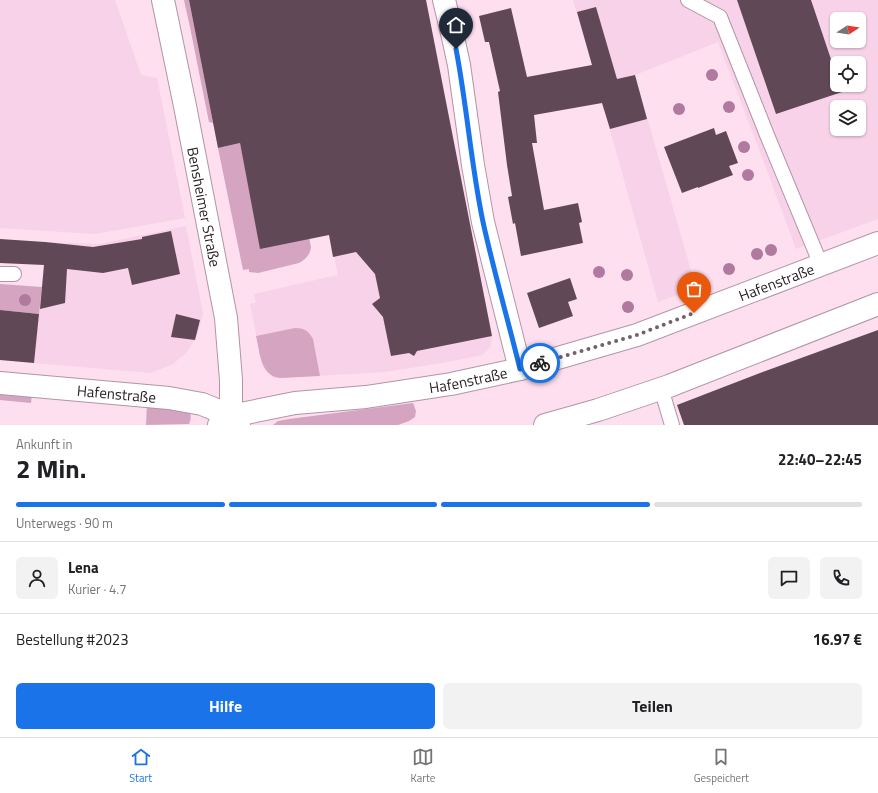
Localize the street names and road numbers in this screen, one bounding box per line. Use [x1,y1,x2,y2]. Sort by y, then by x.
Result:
street label: Bensheimer Straße [182,145,227,269]
street label: Hafenstraße [735,257,817,307]
street label: Hafenstraße [427,361,509,399]
street label: Hafenstraße [76,378,157,408]

